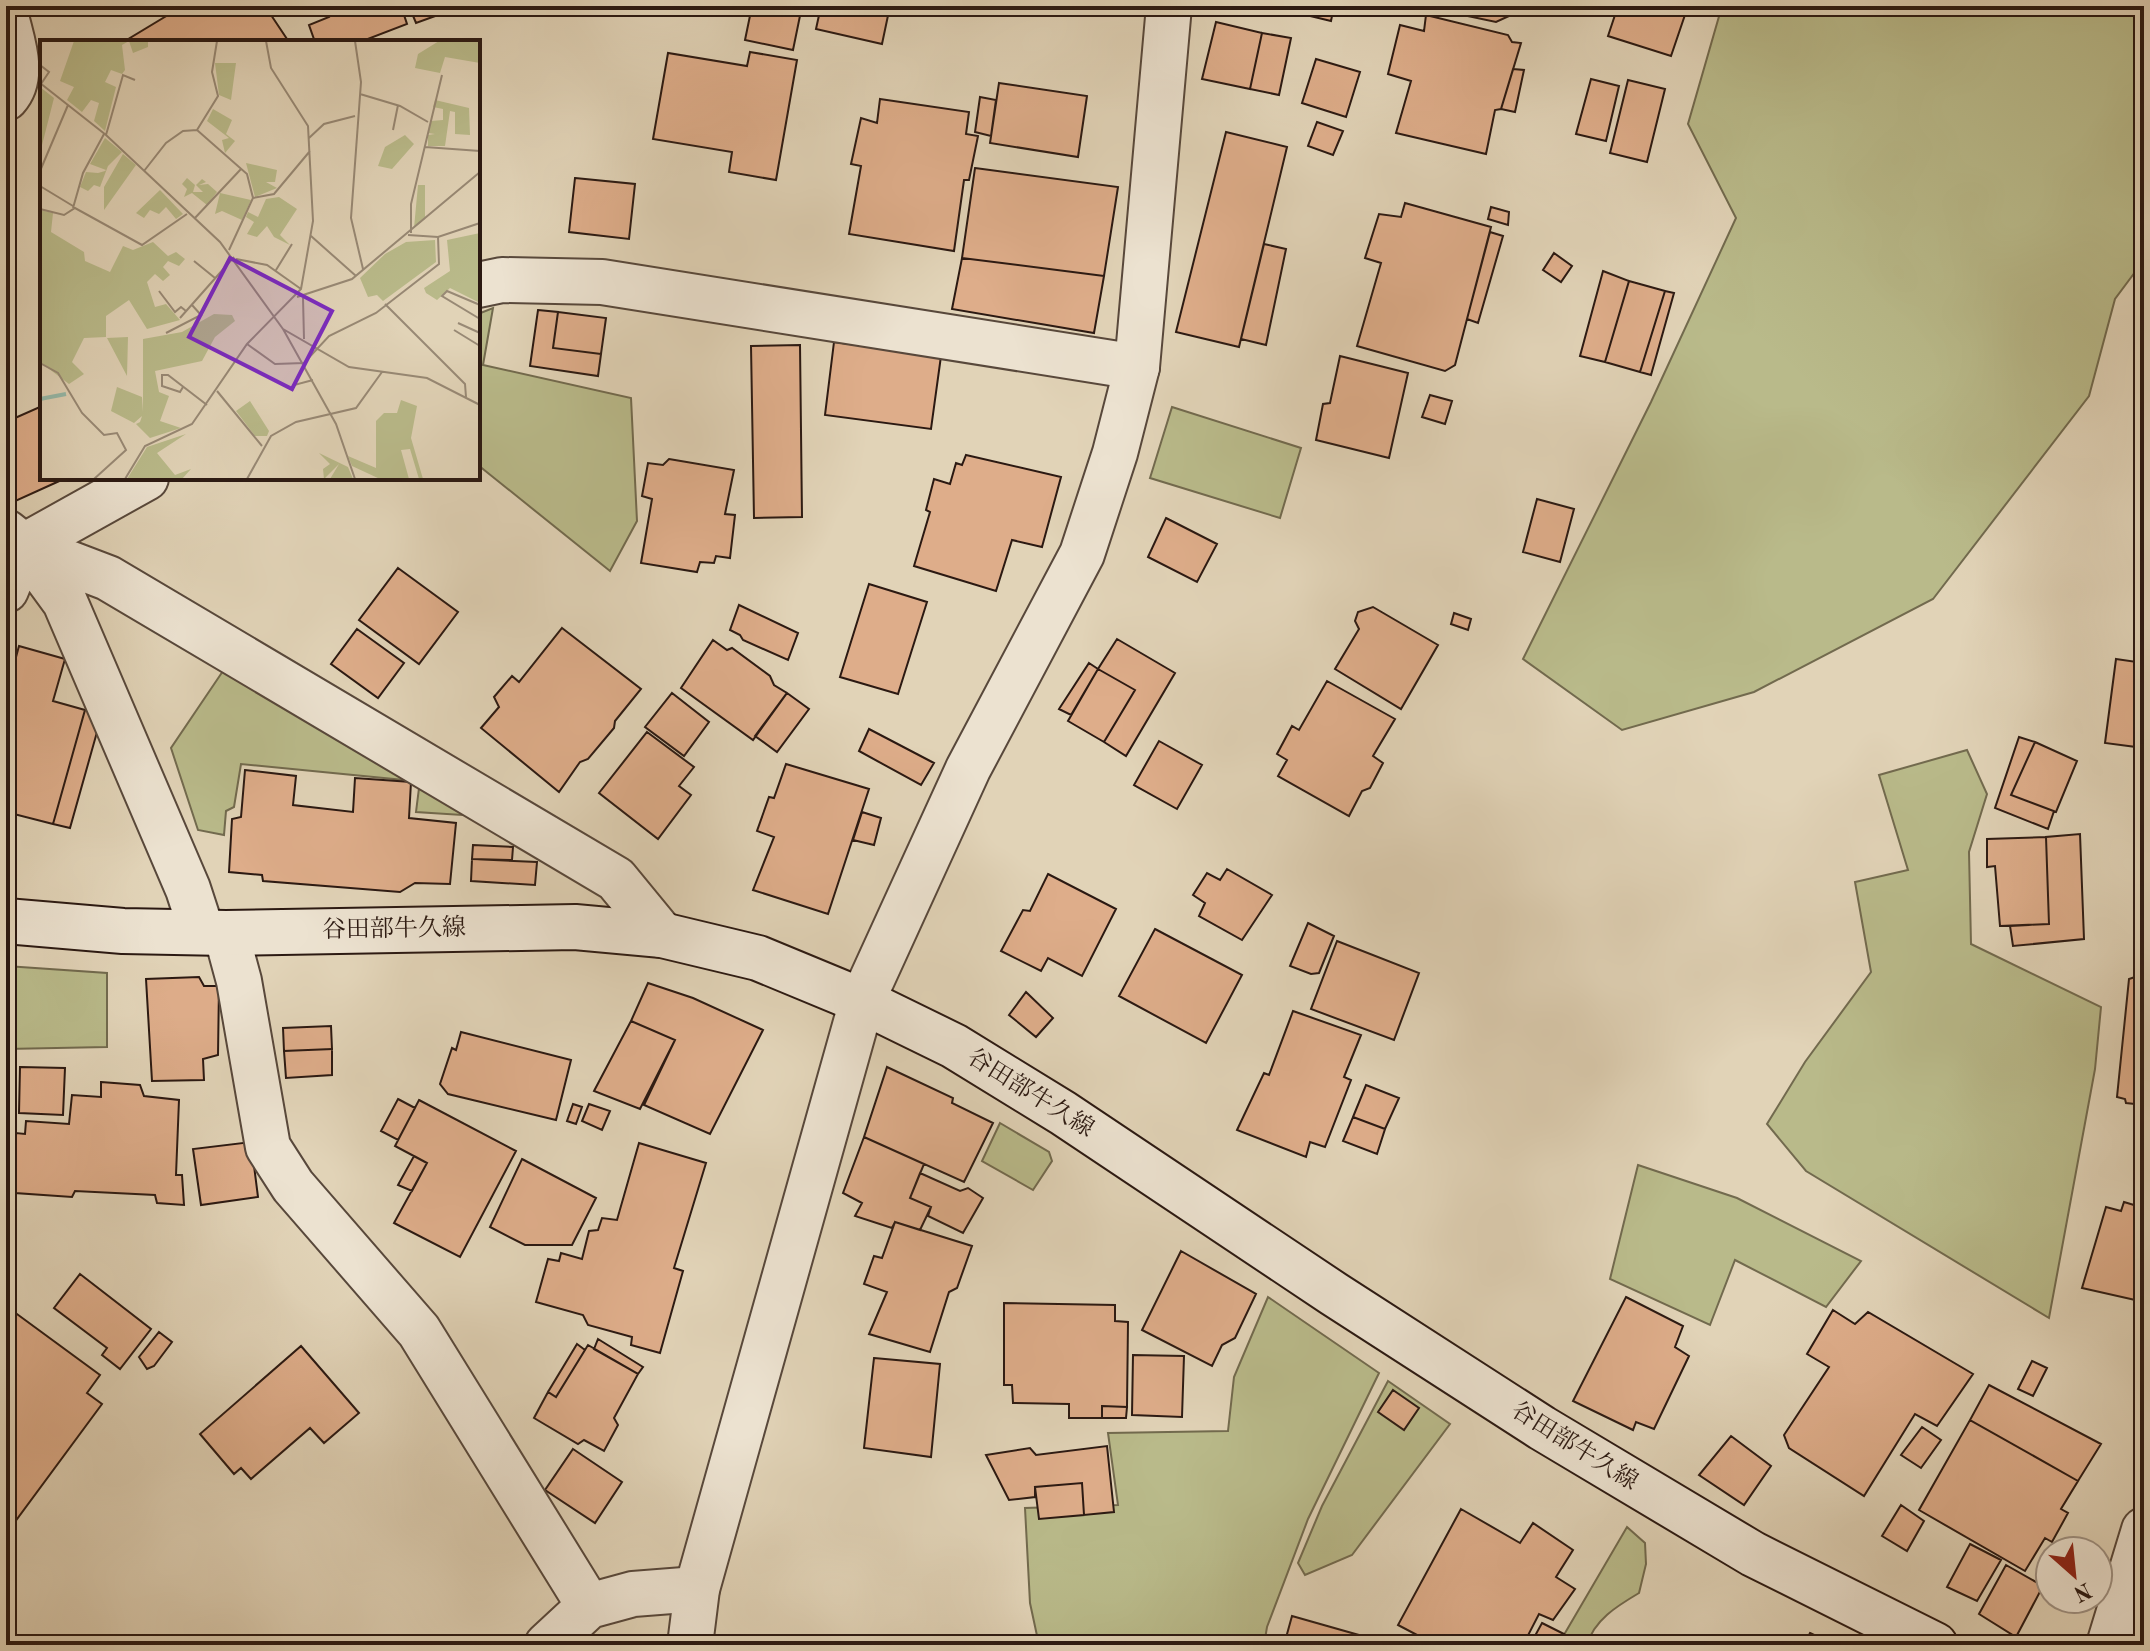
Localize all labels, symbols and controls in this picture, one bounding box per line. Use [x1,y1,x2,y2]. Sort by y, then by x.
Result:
inset map [40,40,480,480]
street label: 谷田部牛久線 [322,914,466,943]
street label: 谷田部牛久線 [963,1043,1099,1142]
street label: 谷田部牛久線 [1507,1396,1643,1495]
north arrow [2034,1535,2114,1615]
text: N [2070,1577,2095,1605]

